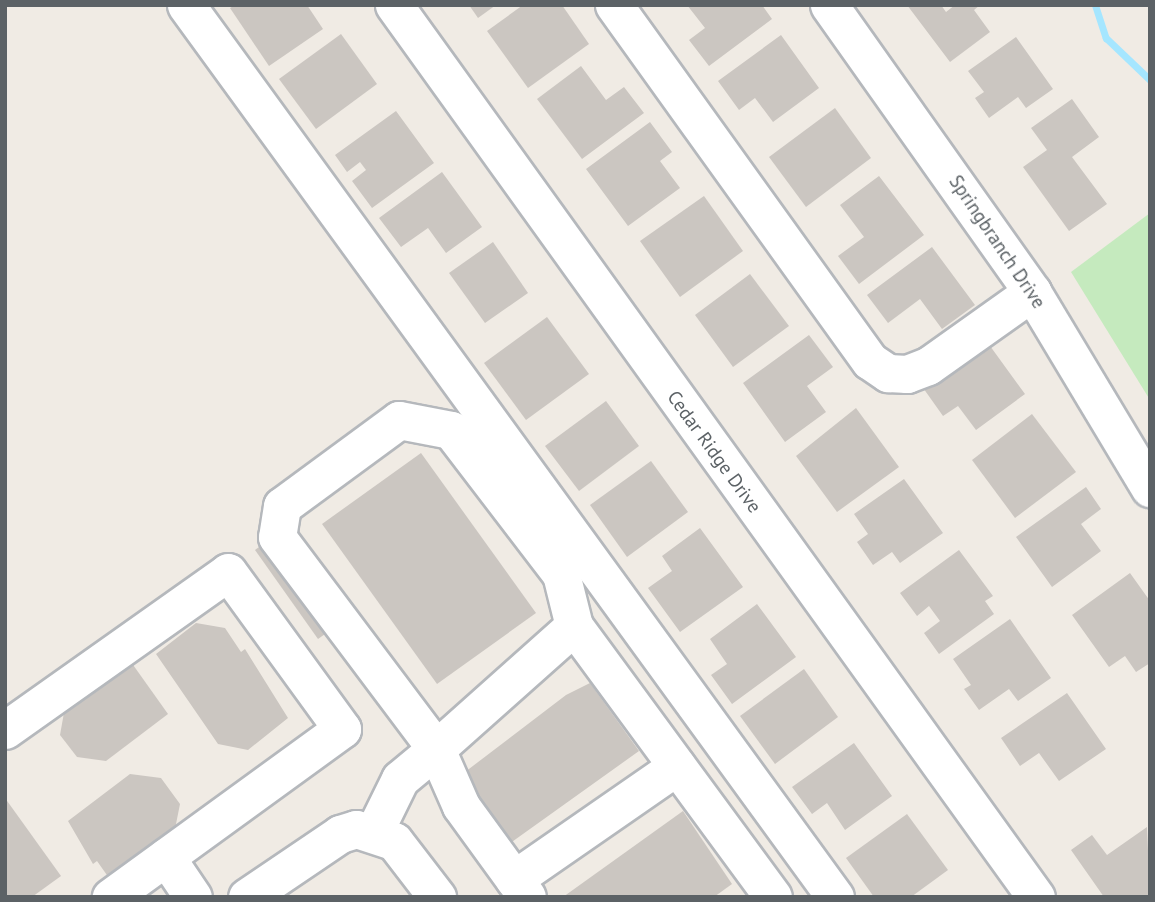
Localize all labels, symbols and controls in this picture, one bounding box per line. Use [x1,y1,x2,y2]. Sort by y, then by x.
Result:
street label: Springbranch Drive [944,171,1050,313]
street label: Cedar Ridge Drive [662,387,766,517]

